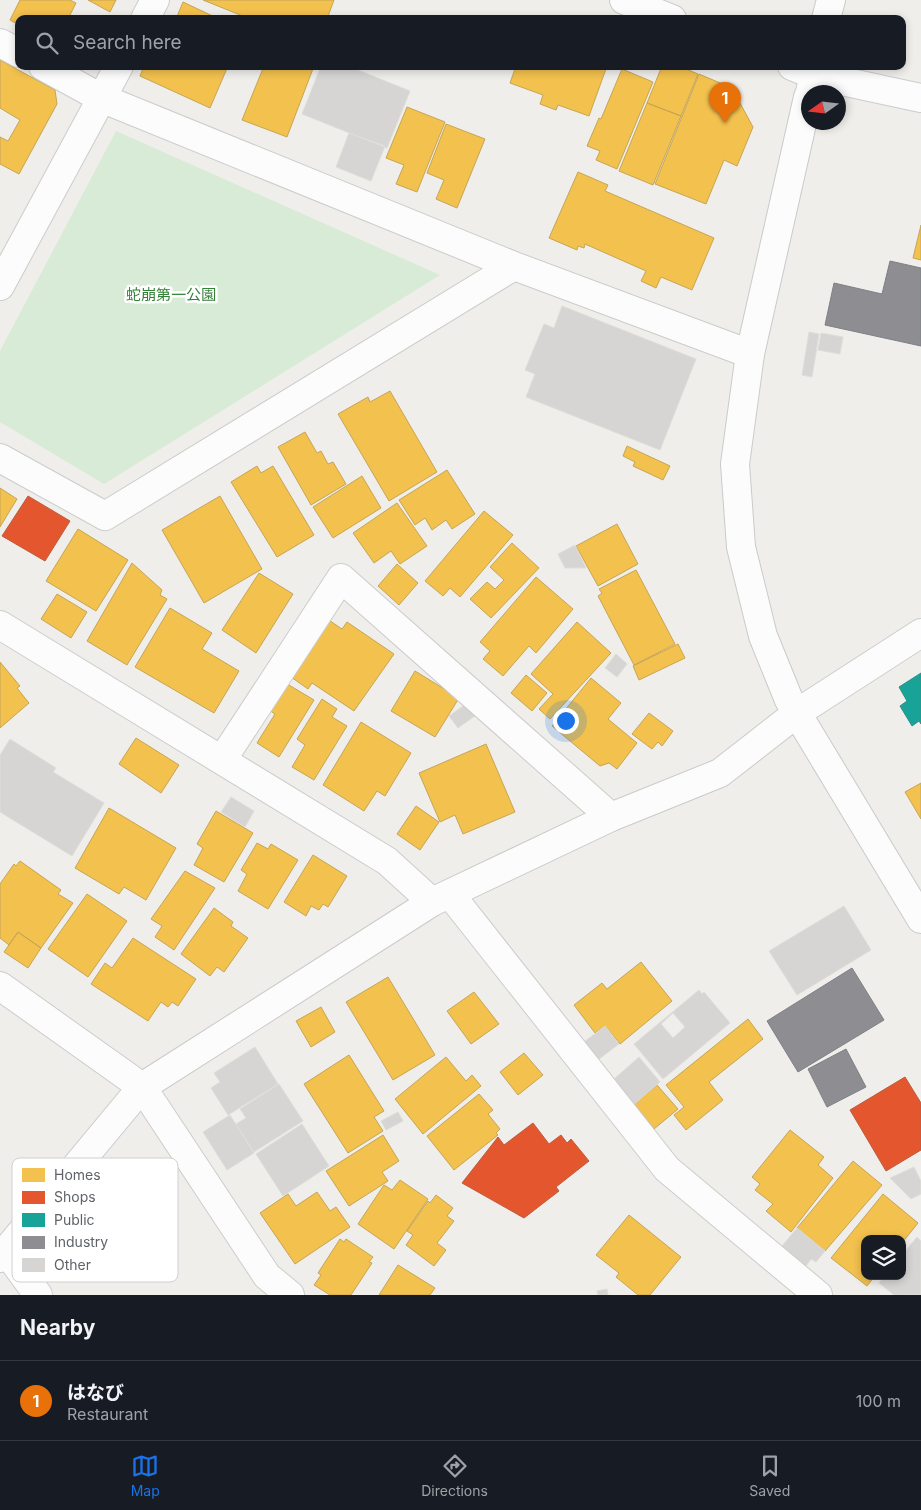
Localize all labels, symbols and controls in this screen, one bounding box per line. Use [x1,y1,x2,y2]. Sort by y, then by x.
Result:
search box [15,15,906,70]
icon: search [33,29,61,57]
text: Search here [73,31,182,54]
pin: 1 [709,82,741,123]
north arrow [801,85,846,130]
park label: 蛇崩第一公園 [126,285,216,304]
your location [553,708,579,734]
legend [12,1158,178,1282]
text: Homes [54,1166,101,1183]
text: Shops [54,1188,96,1205]
text: Public [54,1211,95,1228]
text: Industry [54,1233,108,1250]
map controls [861,1235,906,1280]
button: layers [861,1235,906,1280]
text: Other [54,1256,91,1273]
text: Nearby [20,1315,95,1340]
text: はなび [67,1381,124,1404]
text: 1 [33,1391,39,1411]
text: 100 m [856,1391,901,1411]
text: Restaurant [67,1404,148,1424]
tab: Map [131,1452,160,1499]
tab: Directions [421,1452,488,1499]
tab: Saved [749,1452,790,1499]

